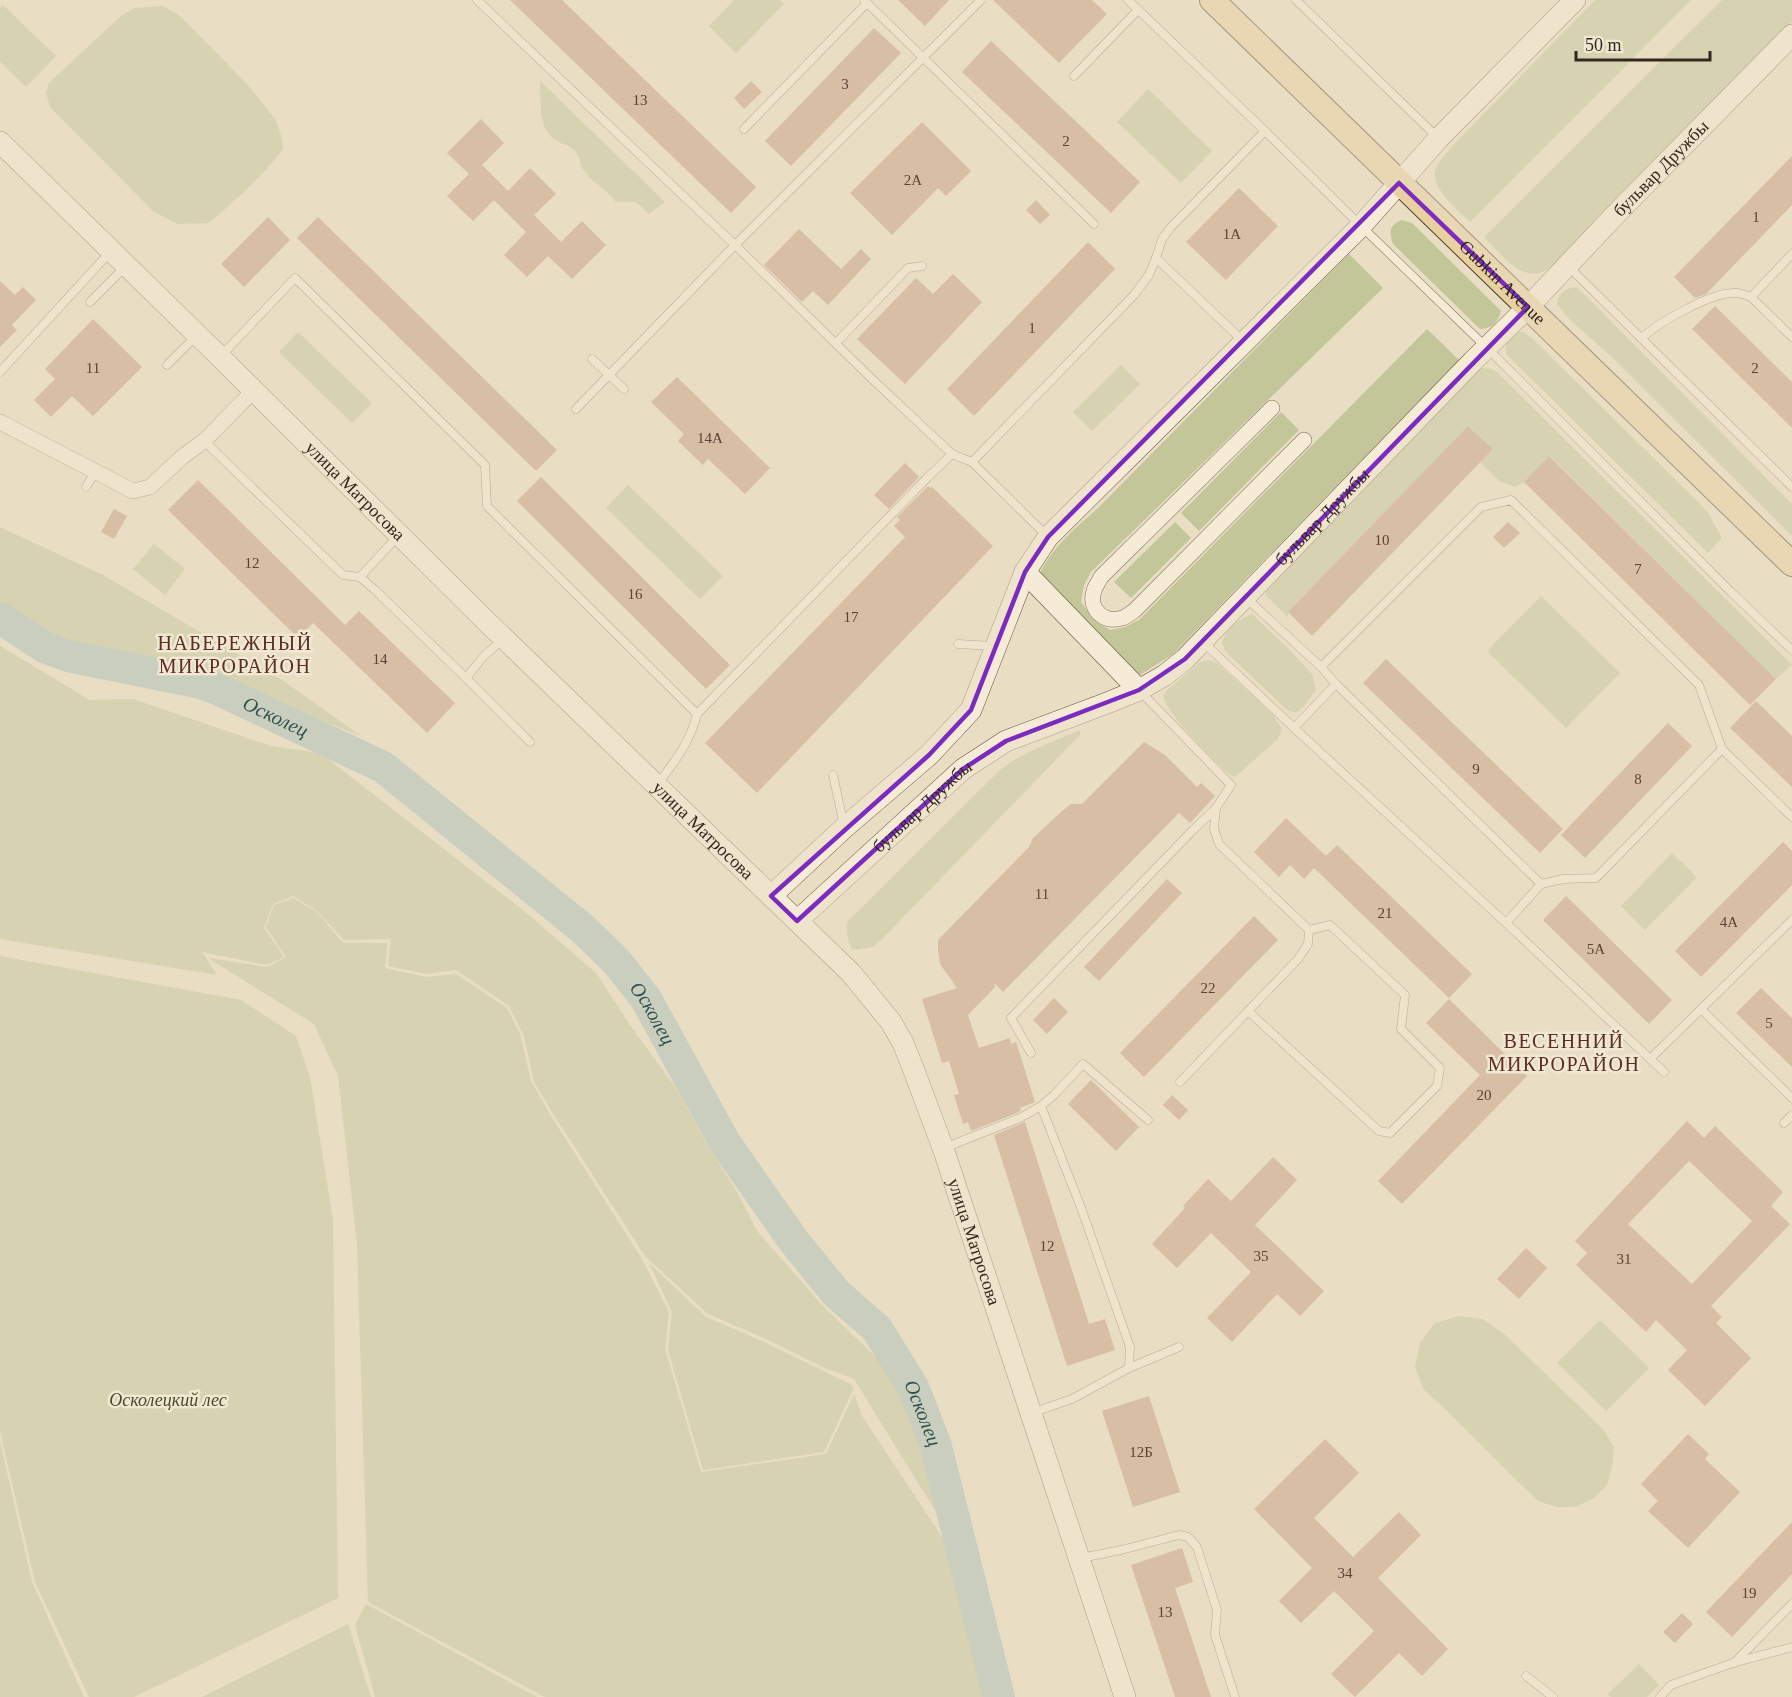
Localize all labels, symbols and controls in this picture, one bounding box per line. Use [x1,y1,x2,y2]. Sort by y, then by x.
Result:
scale bar [1576,24,1710,62]
text: 50 m [1585,35,1622,55]
house number: 3 [841,76,849,92]
house number: 13 [633,92,648,108]
street label: бульвар Дружбы [1609,116,1713,221]
house number: 2 [1062,133,1070,149]
house number: 2А [904,172,922,188]
house number: 1 [1752,209,1760,225]
house number: 1А [1223,226,1241,242]
street label: Gubkin Avenue [1455,236,1550,329]
house number: 1 [1028,320,1036,336]
house number: 11 [86,360,100,376]
house number: 2 [1751,360,1759,376]
house number: 14А [697,430,723,446]
street label: улица Матросова [301,437,409,545]
street label: бульвар Дружбы [1271,464,1374,570]
house number: 10 [1375,532,1390,548]
house number: 12 [245,555,260,571]
house number: 7 [1634,561,1642,577]
house number: 16 [628,586,643,602]
house number: 17 [844,609,859,625]
district label: НАБЕРЕЖНЫЙ МИКРОРАЙОН [157,632,313,677]
house number: 14 [373,651,388,667]
water label: Осколец [240,692,312,742]
street label: бульвар Дружбы [869,756,975,856]
house number: 9 [1472,761,1480,777]
house number: 8 [1634,771,1642,787]
street label: улица Матросова [649,777,758,884]
house number: 11 [1035,886,1049,902]
house number: 21 [1378,905,1393,921]
house number: 4А [1720,914,1738,930]
house number: 5А [1587,941,1605,957]
water label: Осколец [626,977,680,1049]
house number: 22 [1201,980,1216,996]
house number: 5 [1765,1015,1773,1031]
district label: ВЕСЕННИЙ МИКРОРАЙОН [1488,1030,1640,1075]
house number: 20 [1477,1087,1492,1103]
street label: улица Матросова [944,1176,1004,1308]
house number: 12 [1040,1238,1055,1254]
house number: 35 [1254,1248,1269,1264]
house number: 31 [1617,1251,1632,1267]
water label: Осколец [900,1377,946,1450]
park label: Осколецкий лес [109,1390,227,1410]
house number: 12Б [1129,1444,1153,1460]
house number: 34 [1338,1565,1353,1581]
house number: 19 [1742,1585,1757,1601]
house number: 13 [1158,1604,1173,1620]

